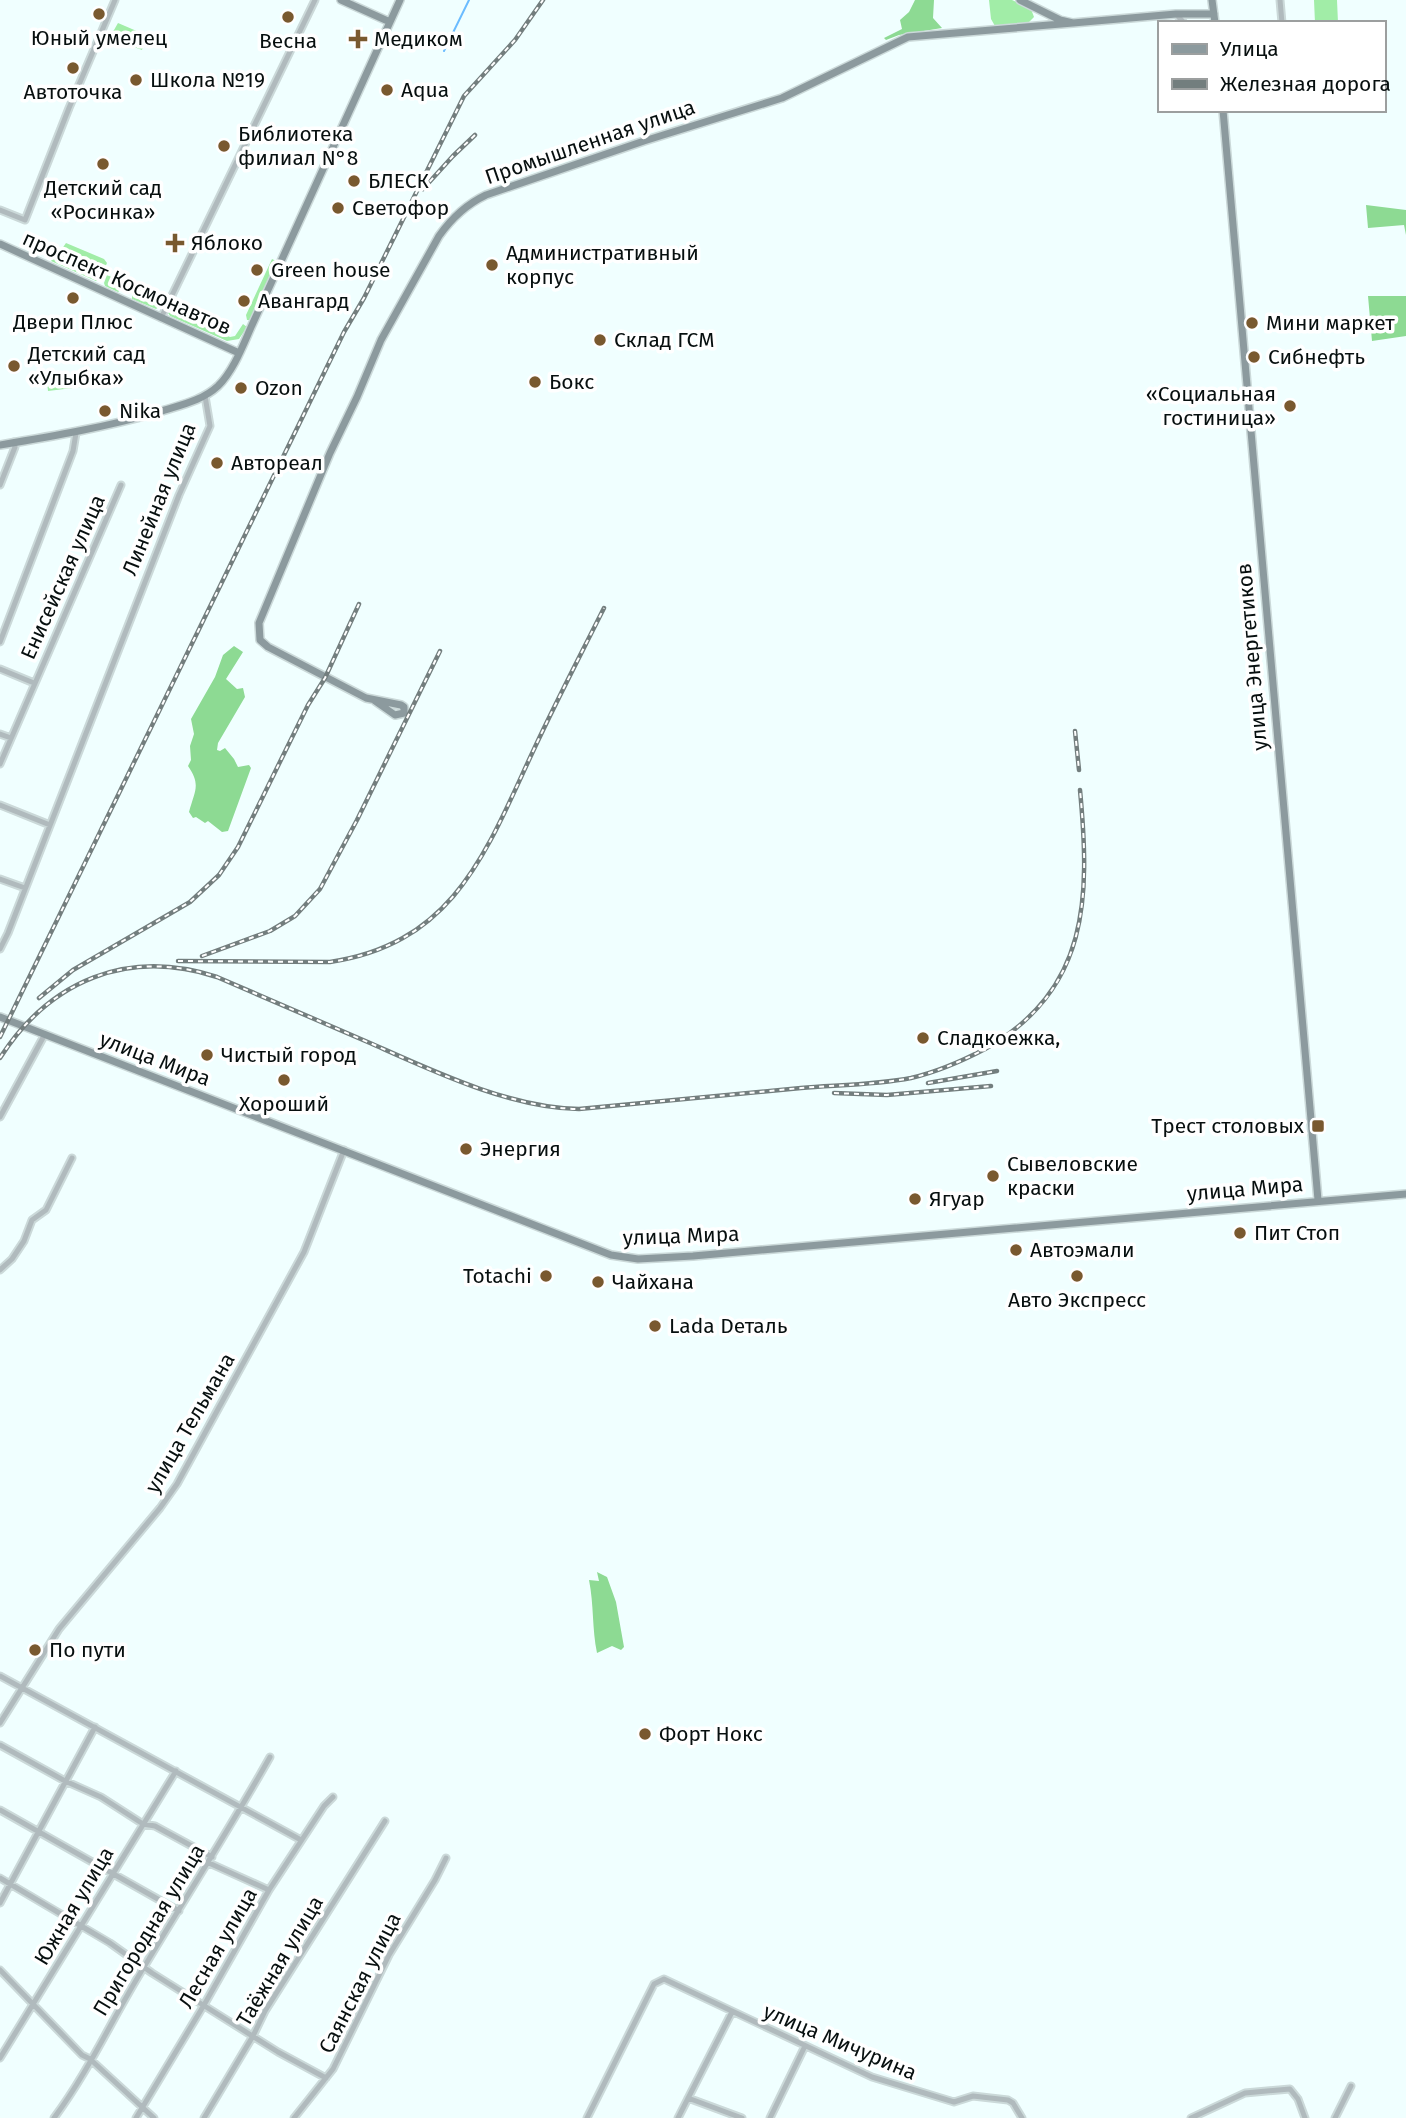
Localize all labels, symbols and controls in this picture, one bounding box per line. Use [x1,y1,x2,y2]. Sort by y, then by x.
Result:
marker: Юный умелец [91,6,107,22]
marker: Весна [280,9,296,25]
legend [1158,21,1385,112]
place label: Юный умелец [31,25,167,51]
place label: Медиком [374,26,463,52]
place label: Весна [259,28,317,54]
marker: Медиком [348,29,368,49]
text: Улица [1220,36,1279,62]
marker: Автоточка [65,60,81,76]
place label: Школа №19 [150,67,265,93]
text: Железная дорога [1220,71,1391,97]
marker: Школа №19 [128,72,144,88]
place label: Aqua [401,77,449,103]
place label: Автоточка [24,79,122,105]
marker: Aqua [379,82,395,98]
street label: Промышленная улица [481,94,699,190]
place label: Библиотека филиал N°8 [238,121,358,171]
marker: Библиотека филиал N°8 [216,138,232,154]
marker: Детский сад «Росинка» [95,156,111,172]
place label: БЛЕСК [368,168,430,194]
marker: БЛЕСК [346,173,362,189]
place label: Детский сад «Росинка» [43,175,162,225]
place label: Светофор [352,195,449,221]
marker: Светофор [330,200,346,216]
street label: проспект Космонавтов [18,225,236,341]
place label: Яблоко [191,230,263,256]
marker: Яблоко [165,233,185,253]
place label: Административный корпус [506,240,699,290]
place label: Green house [271,257,391,283]
marker: Административный корпус [484,257,500,273]
marker: Green house [249,262,265,278]
place label: Авангард [258,288,349,314]
marker: Двери Плюс [65,290,81,306]
marker: Авангард [236,293,252,309]
place label: Двери Плюс [12,309,133,335]
place label: Мини маркет [1266,310,1395,336]
marker: Мини маркет [1244,315,1260,331]
place label: Склад ГСМ [614,327,715,353]
marker: Склад ГСМ [592,332,608,348]
place label: Детский сад «Улыбка» [27,341,145,391]
place label: Сибнефть [1268,344,1365,370]
marker: Сибнефть [1246,349,1262,365]
marker: Детский сад «Улыбка» [6,358,22,374]
place label: Бокс [549,369,594,395]
marker: Бокс [527,374,543,390]
place label: Ozon [255,375,303,401]
marker: Ozon [233,380,249,396]
place label: «Социальная гостиница» [1146,381,1276,431]
place label: Nika [119,398,161,424]
marker: «Социальная гостиница» [1282,398,1298,414]
marker: Nika [97,403,113,419]
street label: Линейная улица [117,419,201,579]
place label: Автореал [231,450,323,476]
marker: Автореал [209,455,225,471]
street label: Енисейская улица [15,491,111,663]
street label: улица Энергетиков [1231,562,1273,752]
place label: Сладкоежка, [937,1025,1060,1051]
street label: улица Мира [96,1026,214,1092]
marker: Сладкоежка, [915,1030,931,1046]
place label: Чистый город [221,1042,357,1068]
marker: Чистый город [199,1047,215,1063]
marker: Хороший [276,1072,292,1088]
place label: Хороший [239,1091,329,1117]
place label: Трест столовых [1151,1113,1305,1139]
marker: Трест столовых [1310,1118,1326,1134]
place label: Энергия [480,1136,561,1162]
marker: Энергия [458,1141,474,1157]
place label: Сывеловские краски [1007,1151,1138,1201]
marker: Сывеловские краски [985,1168,1001,1184]
street label: улица Мира [1186,1171,1304,1207]
place label: Ягуар [929,1186,985,1212]
marker: Ягуар [907,1191,923,1207]
place label: Пит Стоп [1254,1220,1340,1246]
street label: улица Мира [622,1221,740,1251]
marker: Пит Стоп [1232,1225,1248,1241]
place label: Автоэмали [1030,1237,1135,1263]
marker: Автоэмали [1008,1242,1024,1258]
place label: Totachi [463,1263,532,1289]
marker: Totachi [538,1268,554,1284]
marker: Авто Экспресс [1069,1268,1085,1284]
place label: Чайхана [612,1269,694,1295]
marker: Чайхана [590,1274,606,1290]
place label: Авто Экспресс [1008,1287,1146,1313]
place label: Lada Dеталь [669,1313,788,1339]
marker: Lada Dеталь [647,1318,663,1334]
street label: улица Тельмана [139,1348,241,1498]
place label: По пути [49,1637,126,1663]
marker: По пути [27,1642,43,1658]
place label: Форт Нокс [659,1721,763,1747]
marker: Форт Нокс [637,1726,653,1742]
street label: Пригородная улица [87,1839,211,2021]
street label: Южная улица [29,1842,119,1970]
street label: Лесная улица [173,1883,263,2013]
street label: Таёжная улица [231,1891,329,2031]
street label: Саянская улица [313,1908,407,2058]
street label: улица Мичурина [759,1998,921,2086]

